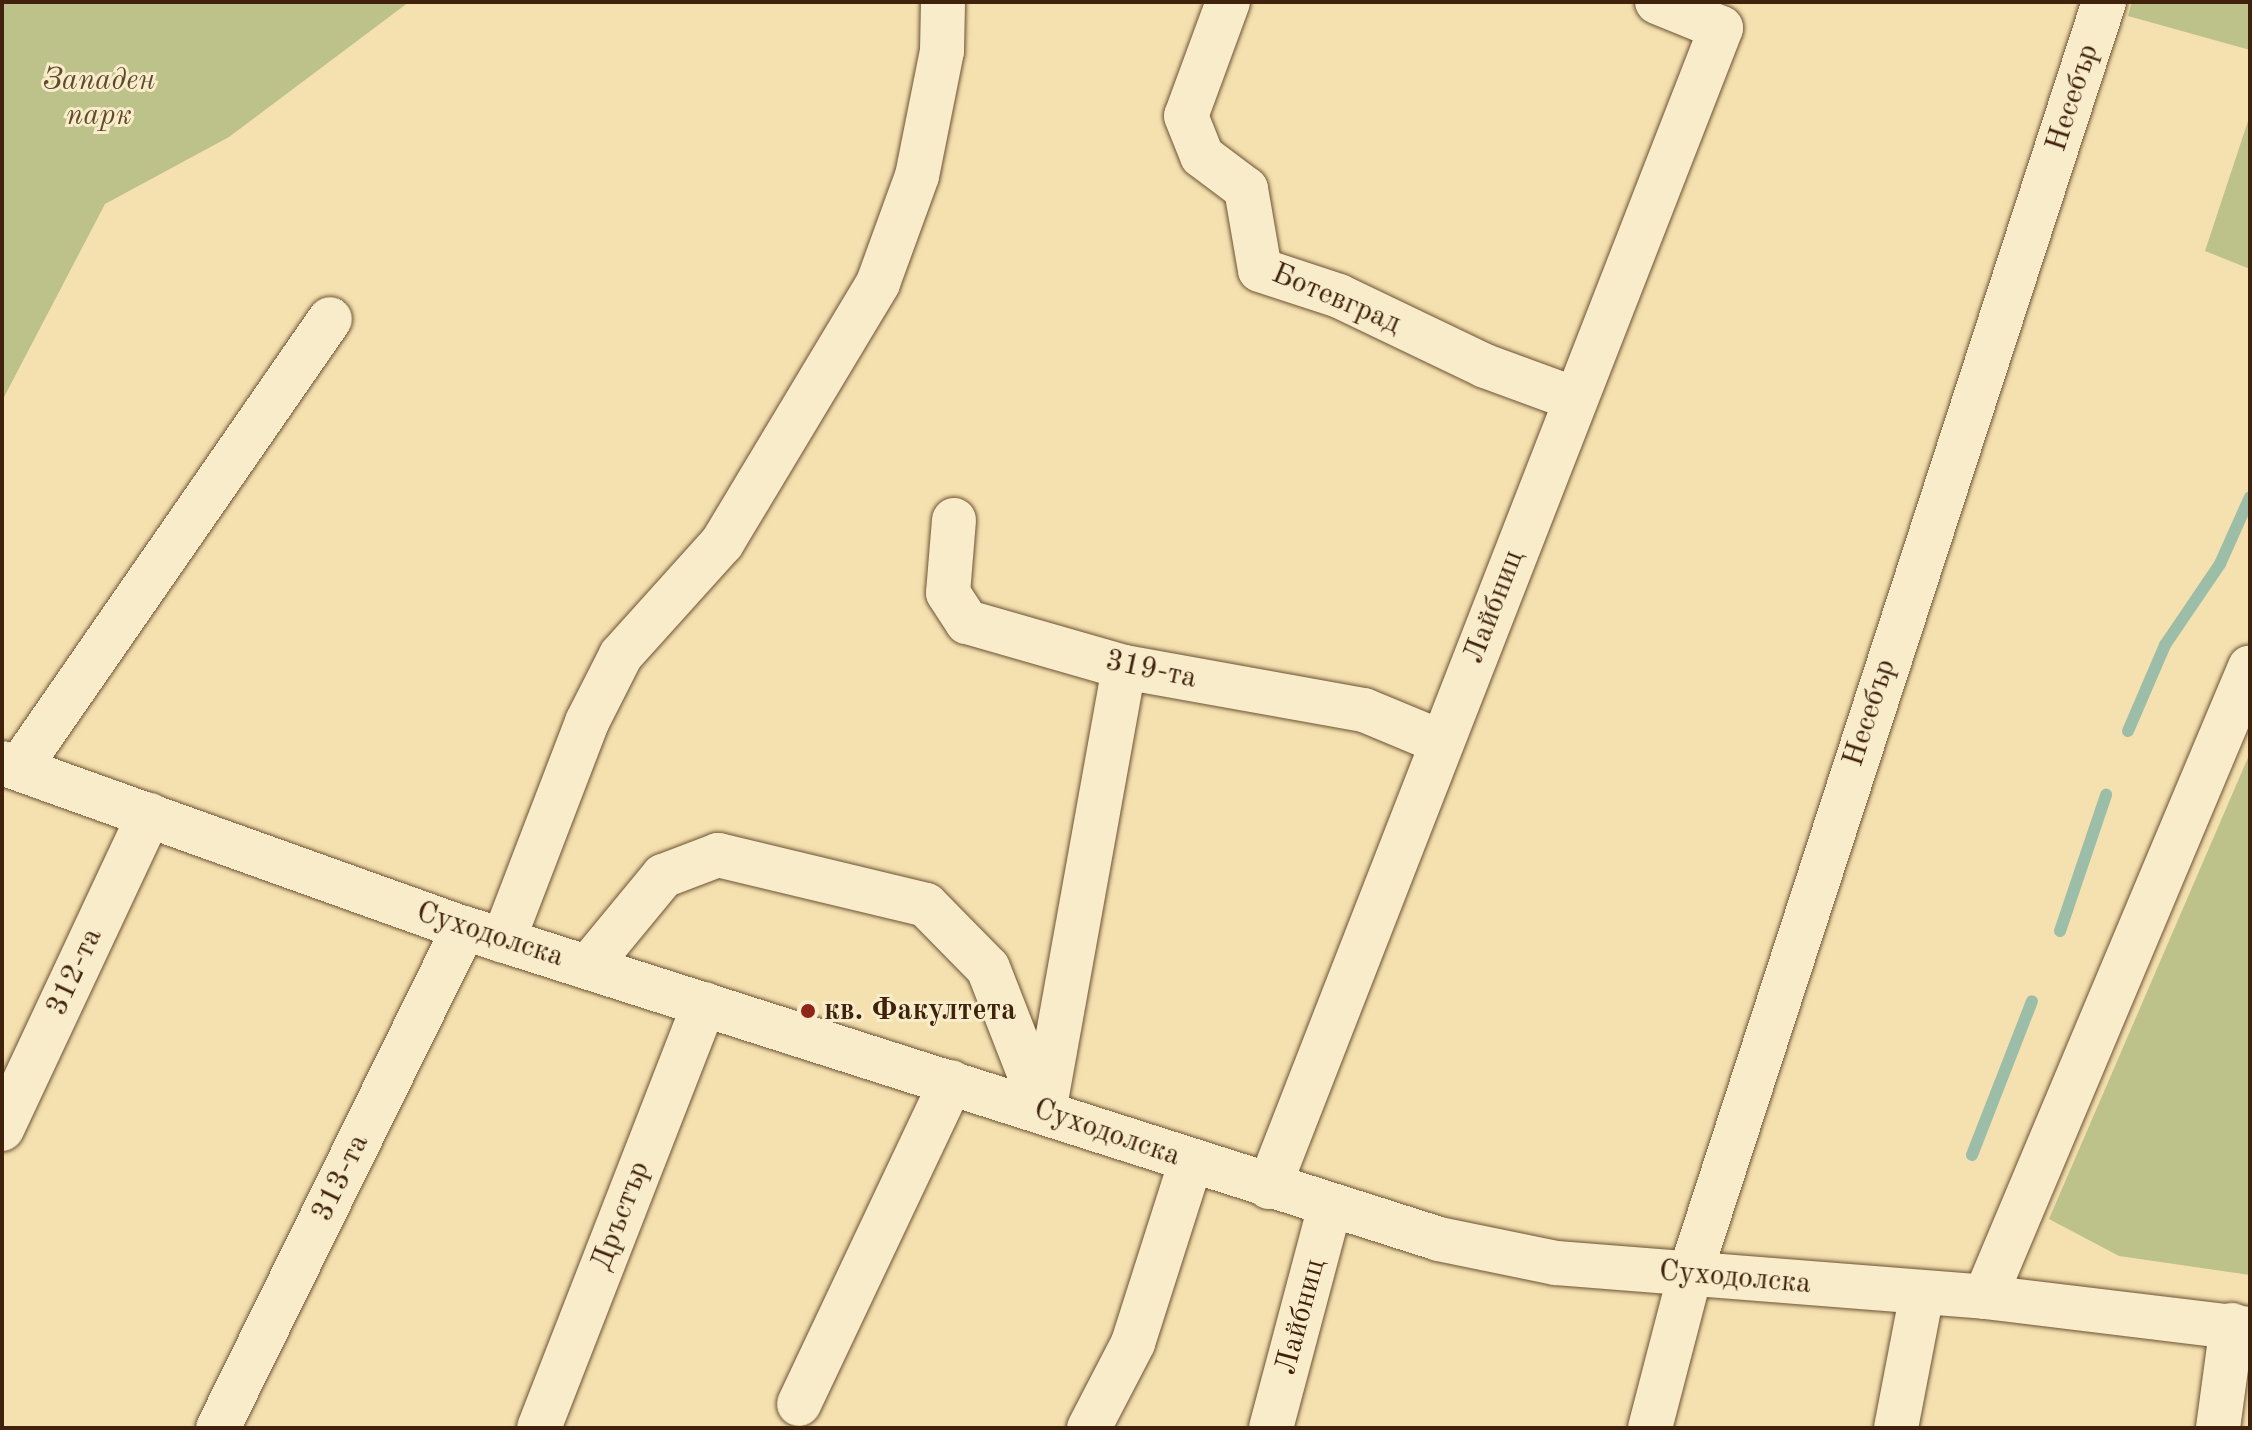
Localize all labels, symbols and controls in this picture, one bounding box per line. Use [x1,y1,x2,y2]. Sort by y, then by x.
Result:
street label: Несебър [2039,40,2107,156]
park label: Западен парк [43,63,155,134]
street label: Ботевград [1266,256,1406,342]
street label: Лайбниц [1456,545,1532,669]
street label: 319-та [1102,643,1200,697]
street label: Несебър [1836,655,1904,771]
street label: Суходолска [412,894,568,976]
street label: 312-та [39,923,111,1021]
place label: кв. Факултета [824,993,1016,1029]
marker: кв. Факултета [799,1002,817,1020]
street label: Суходолска [1029,1091,1185,1175]
street label: 313-та [305,1129,377,1227]
street label: Дръстър [584,1156,658,1276]
street label: Суходолска [1657,1253,1813,1303]
street label: Лайбниц [1268,1255,1334,1379]

